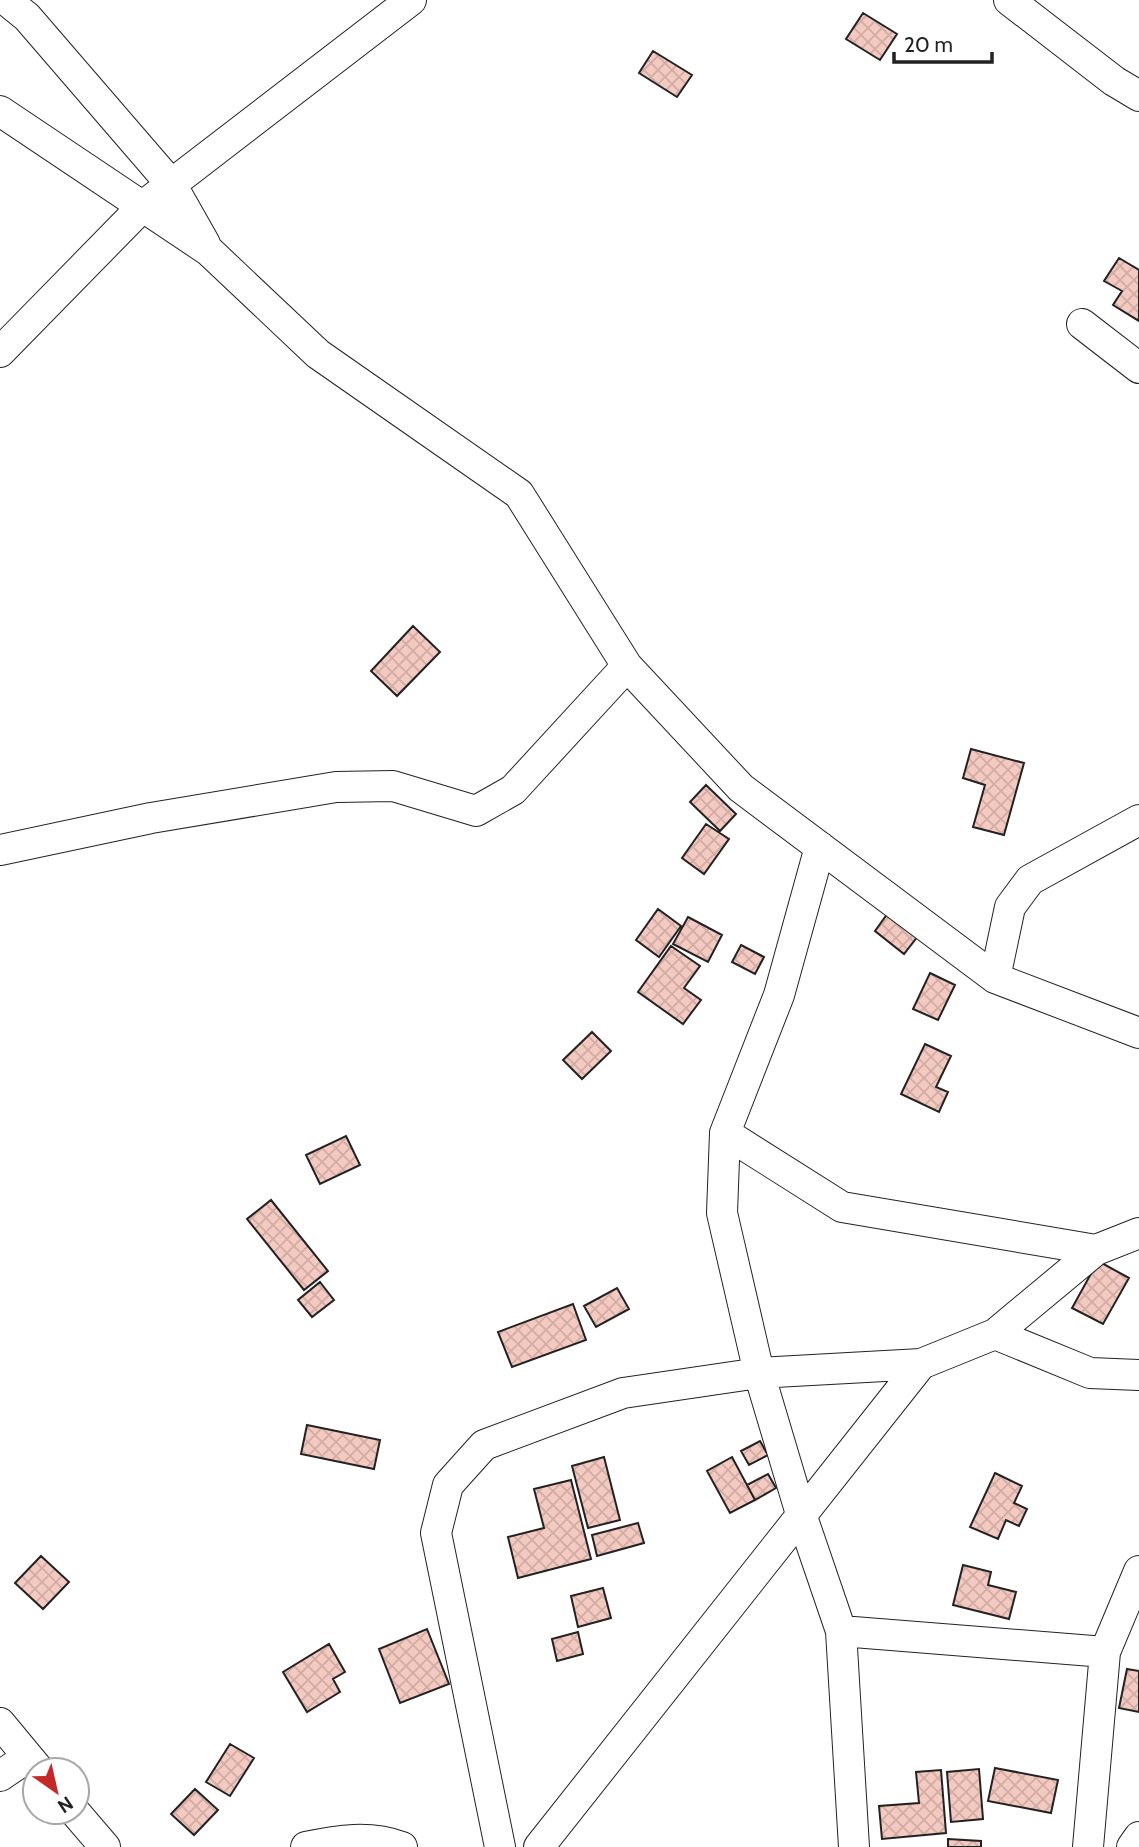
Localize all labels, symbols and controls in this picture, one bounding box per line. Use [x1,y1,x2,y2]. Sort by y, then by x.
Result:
scale bar [894,21,992,65]
text: 20 m [904,32,953,57]
north arrow [21,1756,91,1826]
text: N [53,1791,77,1818]

